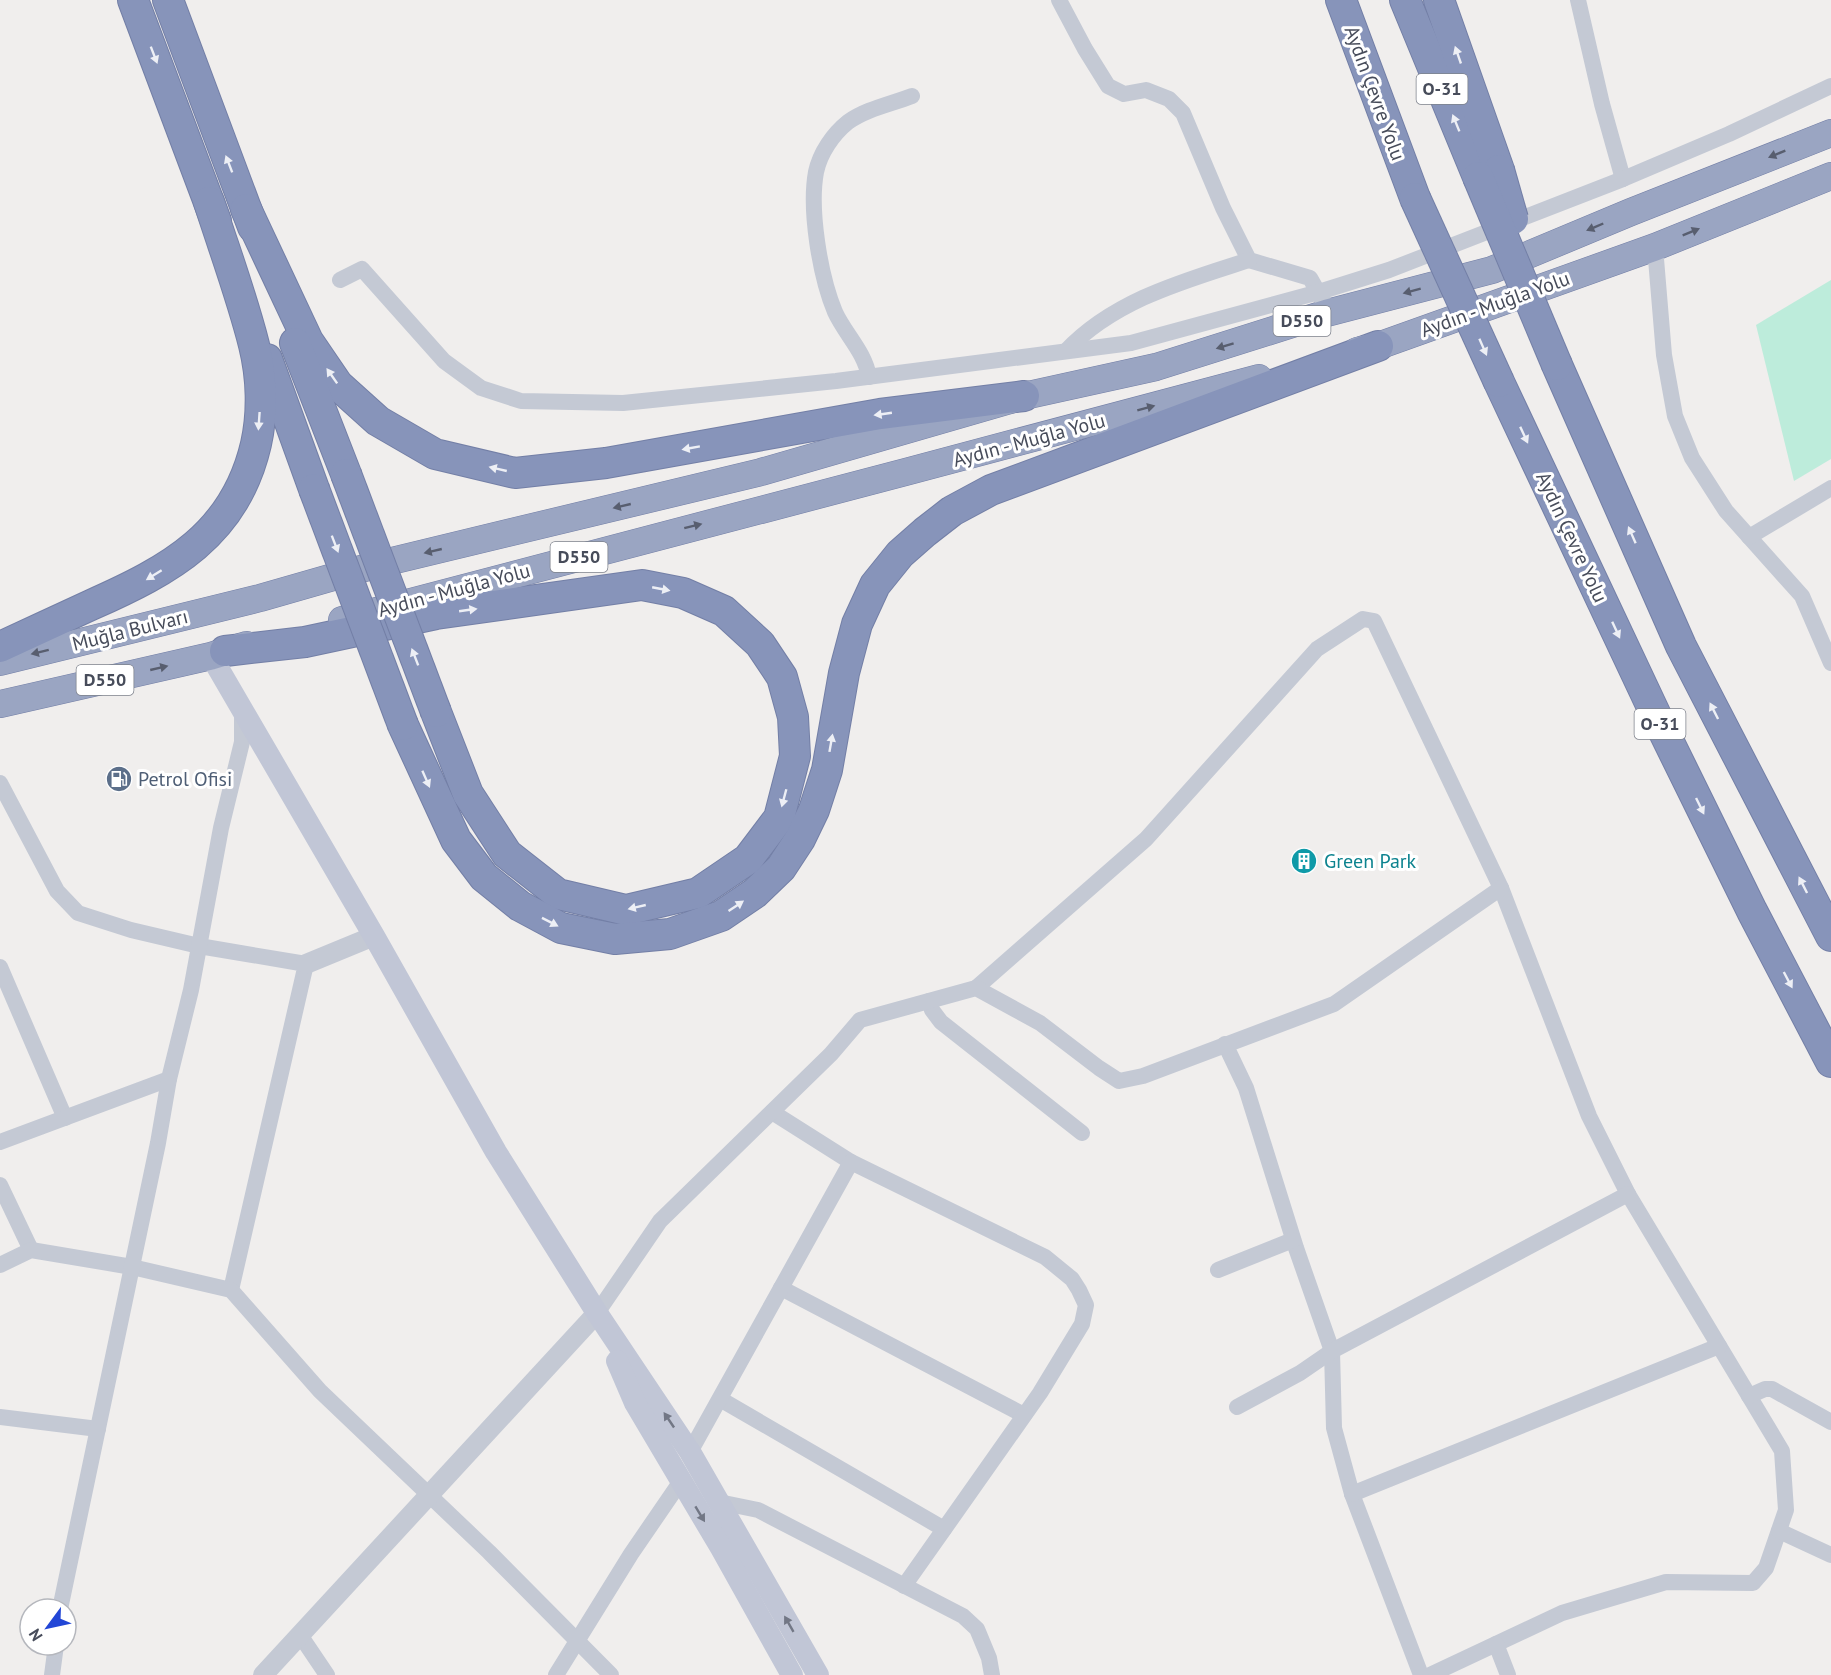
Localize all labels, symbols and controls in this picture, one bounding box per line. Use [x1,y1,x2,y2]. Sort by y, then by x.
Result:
street label: Aydın Çevre Yolu [1339,22,1411,164]
one-way arrow [149,46,159,64]
one-way arrow [1453,46,1463,64]
road number: O-31 [1416,74,1468,104]
one-way arrow [1451,114,1460,132]
one-way arrow [1767,150,1785,160]
one-way arrow [224,155,234,173]
one-way arrow [1586,222,1604,232]
one-way arrow [1682,227,1700,236]
street label: Aydın - Muğla Yolu [1417,265,1573,343]
one-way arrow [1403,287,1421,296]
road number: D550 [1274,306,1330,336]
one-way arrow [1478,338,1487,355]
one-way arrow [1216,341,1234,351]
one-way arrow [326,369,338,385]
one-way arrow [1137,403,1155,413]
street label: Aydın - Muğla Yolu [950,407,1108,473]
one-way arrow [873,409,892,418]
one-way arrow [255,412,264,431]
one-way arrow [1519,426,1528,443]
one-way arrow [681,444,700,453]
one-way arrow [489,463,507,473]
street label: Aydın Çevre Yolu [1530,467,1614,607]
one-way arrow [613,501,631,511]
one-way arrow [684,521,703,531]
one-way arrow [1627,525,1637,543]
one-way arrow [330,535,340,553]
road number: D550 [550,542,608,572]
one-way arrow [423,547,442,556]
street label: Aydın - Muğla Yolu [375,557,533,623]
one-way arrow [146,570,162,581]
one-way arrow [652,585,671,594]
street label: Muğla Bulvarı [69,603,191,657]
one-way arrow [459,605,478,614]
one-way arrow [1611,622,1620,639]
one-way arrow [30,648,49,658]
one-way arrow [410,648,420,666]
one-way arrow [150,662,169,672]
road number: D550 [76,665,134,695]
one-way arrow [1709,703,1719,720]
road number: O-31 [1634,709,1686,739]
one-way arrow [827,733,836,752]
fuel station icon: Petrol Ofisi [104,764,134,794]
place label: Petrol Ofisi [138,766,232,792]
one-way arrow [422,770,431,787]
one-way arrow [779,789,788,807]
one-way arrow [1696,797,1705,814]
building icon: Green Park [1289,846,1319,876]
place label: Green Park [1324,848,1417,874]
one-way arrow [1798,876,1808,893]
one-way arrow [728,901,744,912]
one-way arrow [628,902,647,912]
one-way arrow [542,917,559,927]
one-way arrow [1783,972,1793,989]
one-way arrow [664,1412,675,1428]
one-way arrow [695,1506,705,1523]
north arrow [18,1597,78,1657]
one-way arrow [784,1615,794,1632]
text: N [24,1625,47,1645]

